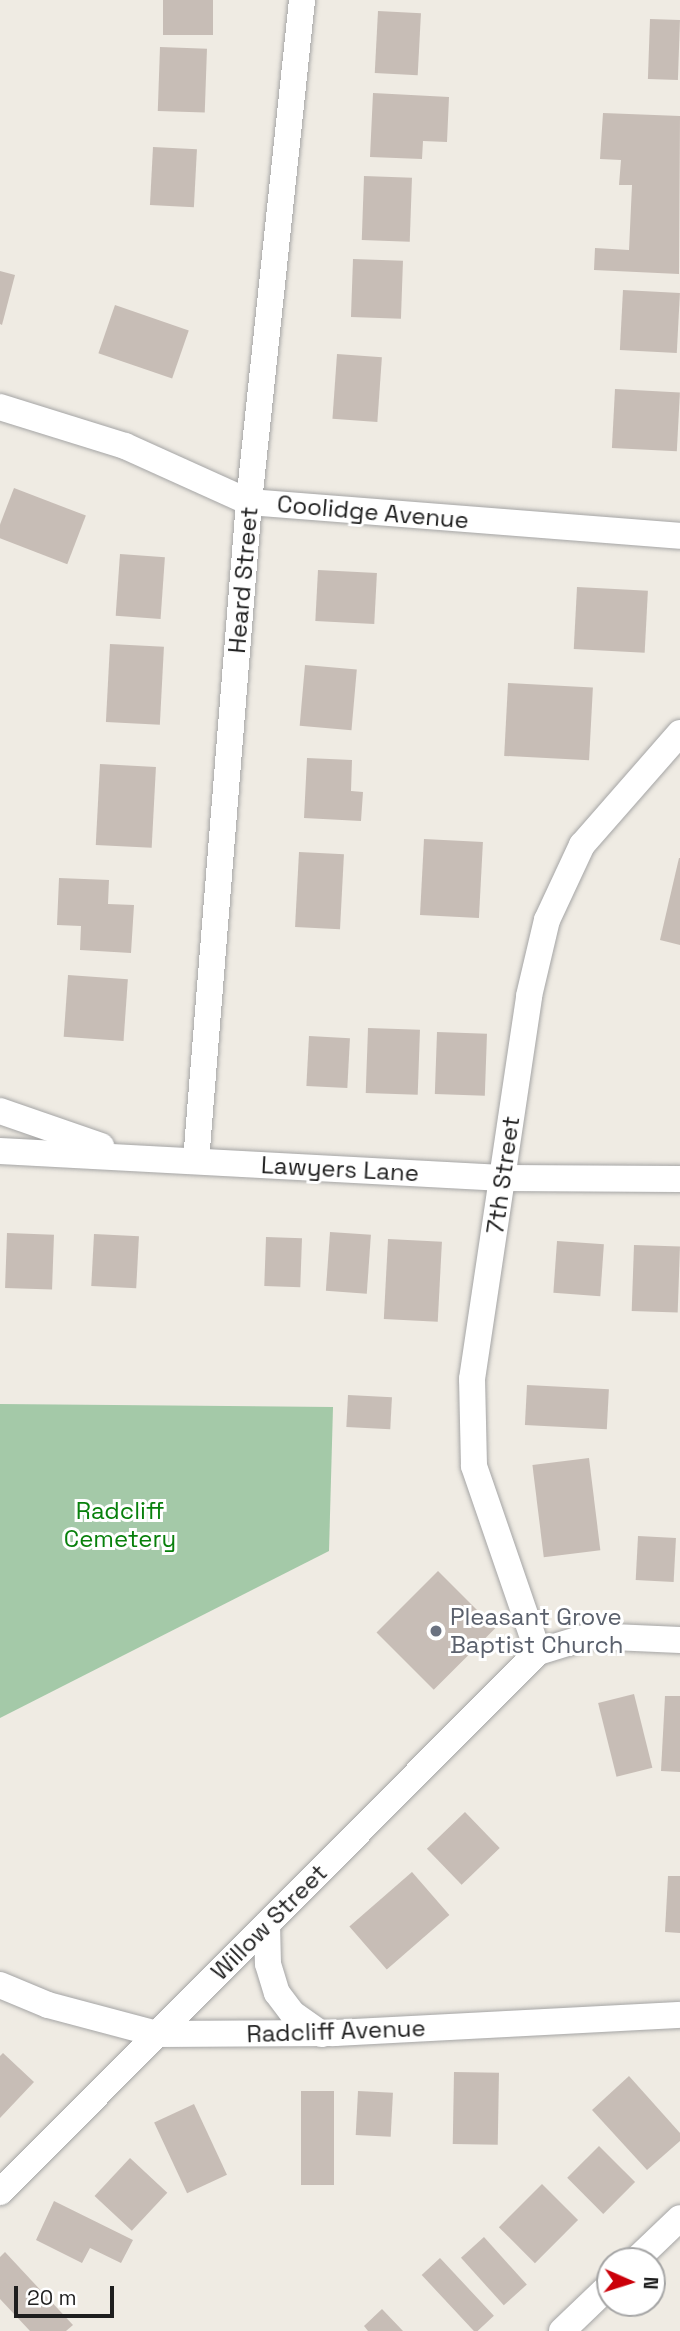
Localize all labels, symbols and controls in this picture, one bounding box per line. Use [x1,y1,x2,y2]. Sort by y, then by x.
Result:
street label: Coolidge Avenue [276,489,470,535]
street label: Heard Street [222,505,264,655]
street label: 7th Street [480,1114,526,1236]
street label: Lawyers Lane [260,1150,420,1188]
park label: Radcliff Cemetery [64,1497,176,1553]
place label: Pleasant Grove Baptist Church [450,1603,623,1659]
marker: Pleasant Grove Baptist Church [428,1623,444,1639]
street label: Willow Street [205,1858,333,1986]
street label: Radcliff Avenue [246,2013,426,2049]
north arrow [596,2247,666,2317]
scale bar [18,2272,117,2316]
text: N [638,2276,663,2290]
text: 20 m [27,2284,77,2311]

